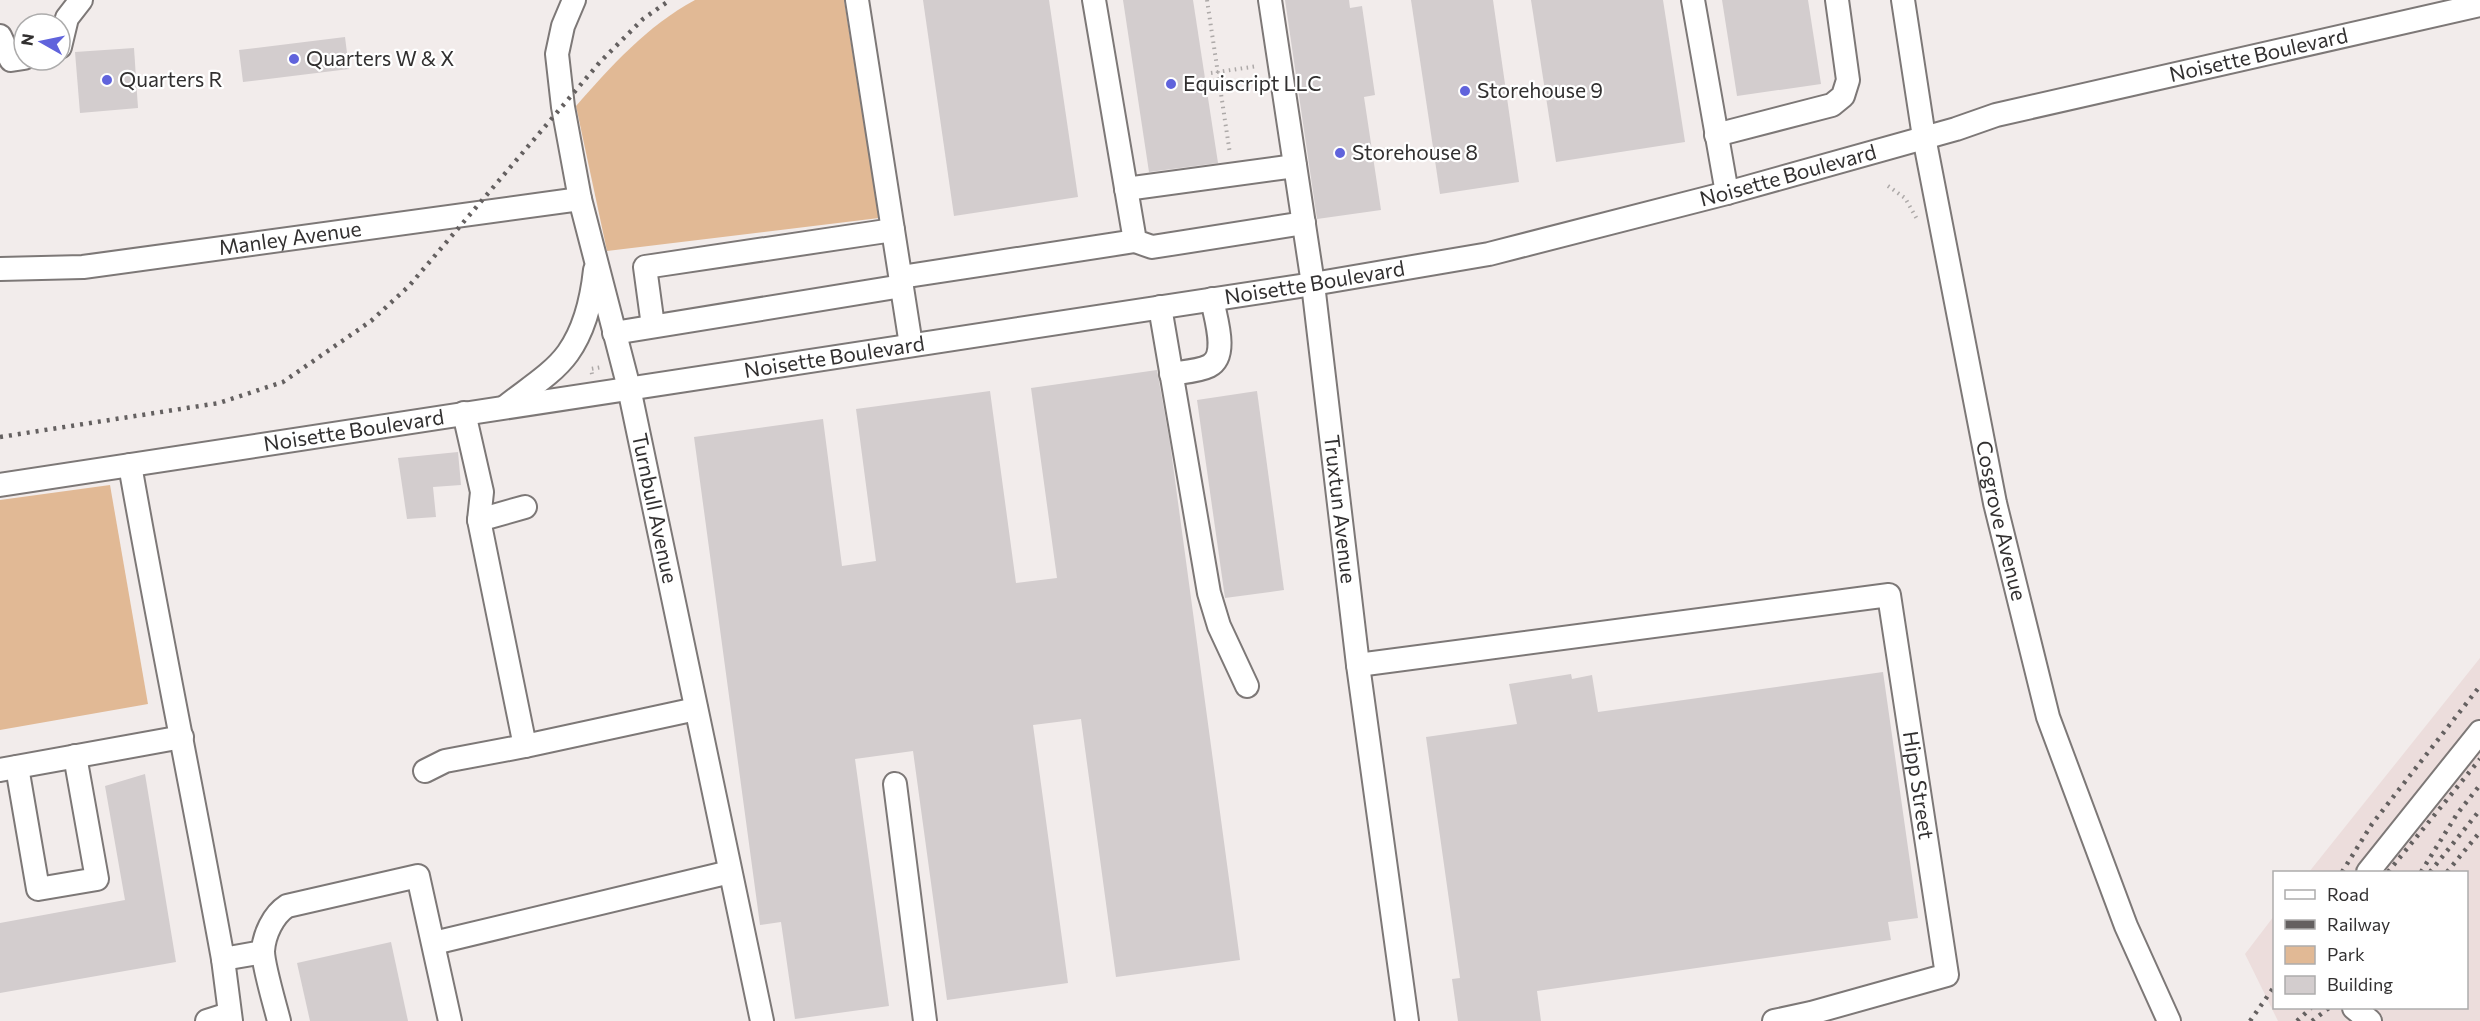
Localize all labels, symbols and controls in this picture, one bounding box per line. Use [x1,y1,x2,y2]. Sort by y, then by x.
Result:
north arrow [12,12,72,72]
street label: Noisette Boulevard [2167,21,2350,86]
text: N [16,32,37,47]
place label: Quarters W & X [306,45,455,70]
marker: Quarters W & X [287,52,301,66]
place label: Quarters R [119,66,222,91]
place label: Equiscript LLC [1183,70,1322,95]
marker: Quarters R [100,73,114,87]
marker: Equiscript LLC [1164,77,1178,91]
place label: Storehouse 9 [1477,77,1603,102]
marker: Storehouse 9 [1458,84,1472,98]
street label: Noisette Boulevard [1697,138,1879,211]
place label: Storehouse 8 [1352,139,1478,164]
marker: Storehouse 8 [1333,146,1347,160]
street label: Manley Avenue [217,215,363,259]
street label: Noisette Boulevard [1222,255,1406,308]
street label: Noisette Boulevard [742,330,926,382]
street label: Noisette Boulevard [262,403,446,455]
street label: Turnbull Avenue [628,431,684,585]
street label: Truxtun Avenue [1320,433,1362,585]
street label: Cosgrove Avenue [1972,438,2033,603]
street label: Hipp Street [1899,729,1940,841]
legend [2273,871,2468,1009]
text: Road [2327,883,2369,905]
text: Railway [2327,913,2390,935]
text: Park [2327,943,2365,965]
text: Building [2327,973,2393,995]

